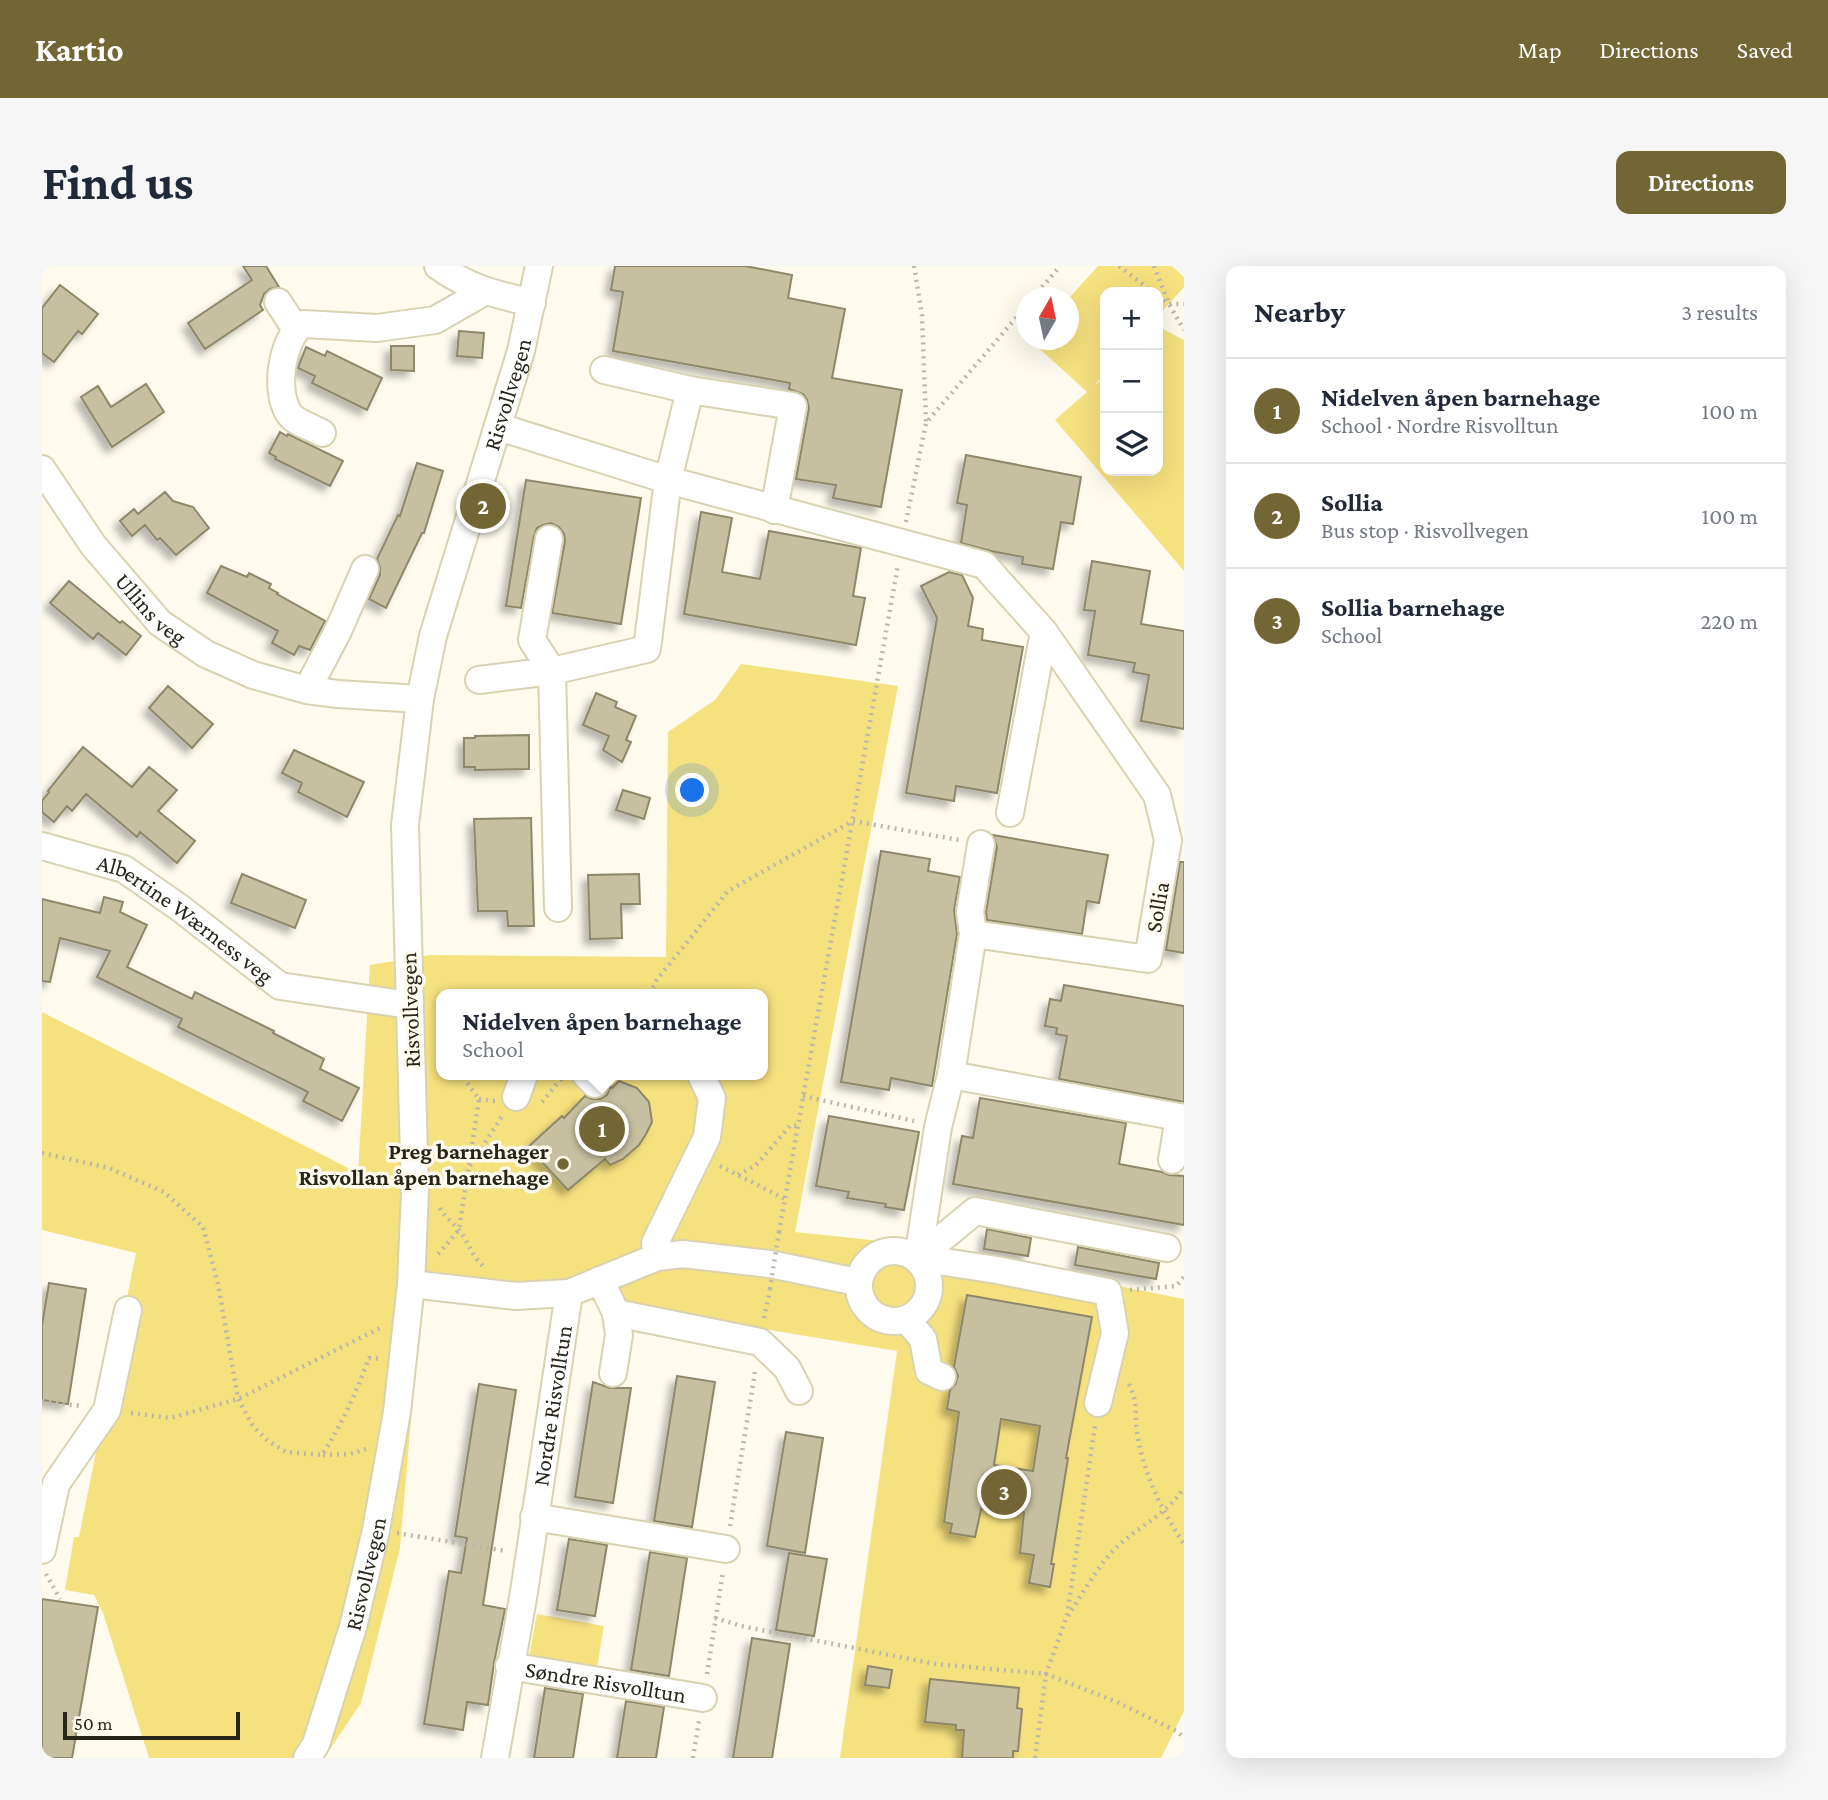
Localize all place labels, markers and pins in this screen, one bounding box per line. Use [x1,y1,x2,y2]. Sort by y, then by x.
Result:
pin: 2 [460,480,506,532]
pin: 1 [579,1103,625,1155]
place label: Preg barnehager Risvollan åpen barnehage [298,1138,549,1190]
marker: Preg barnehager Risvollan åpen barnehage [555,1156,571,1172]
pin: 3 [981,1466,1027,1518]

